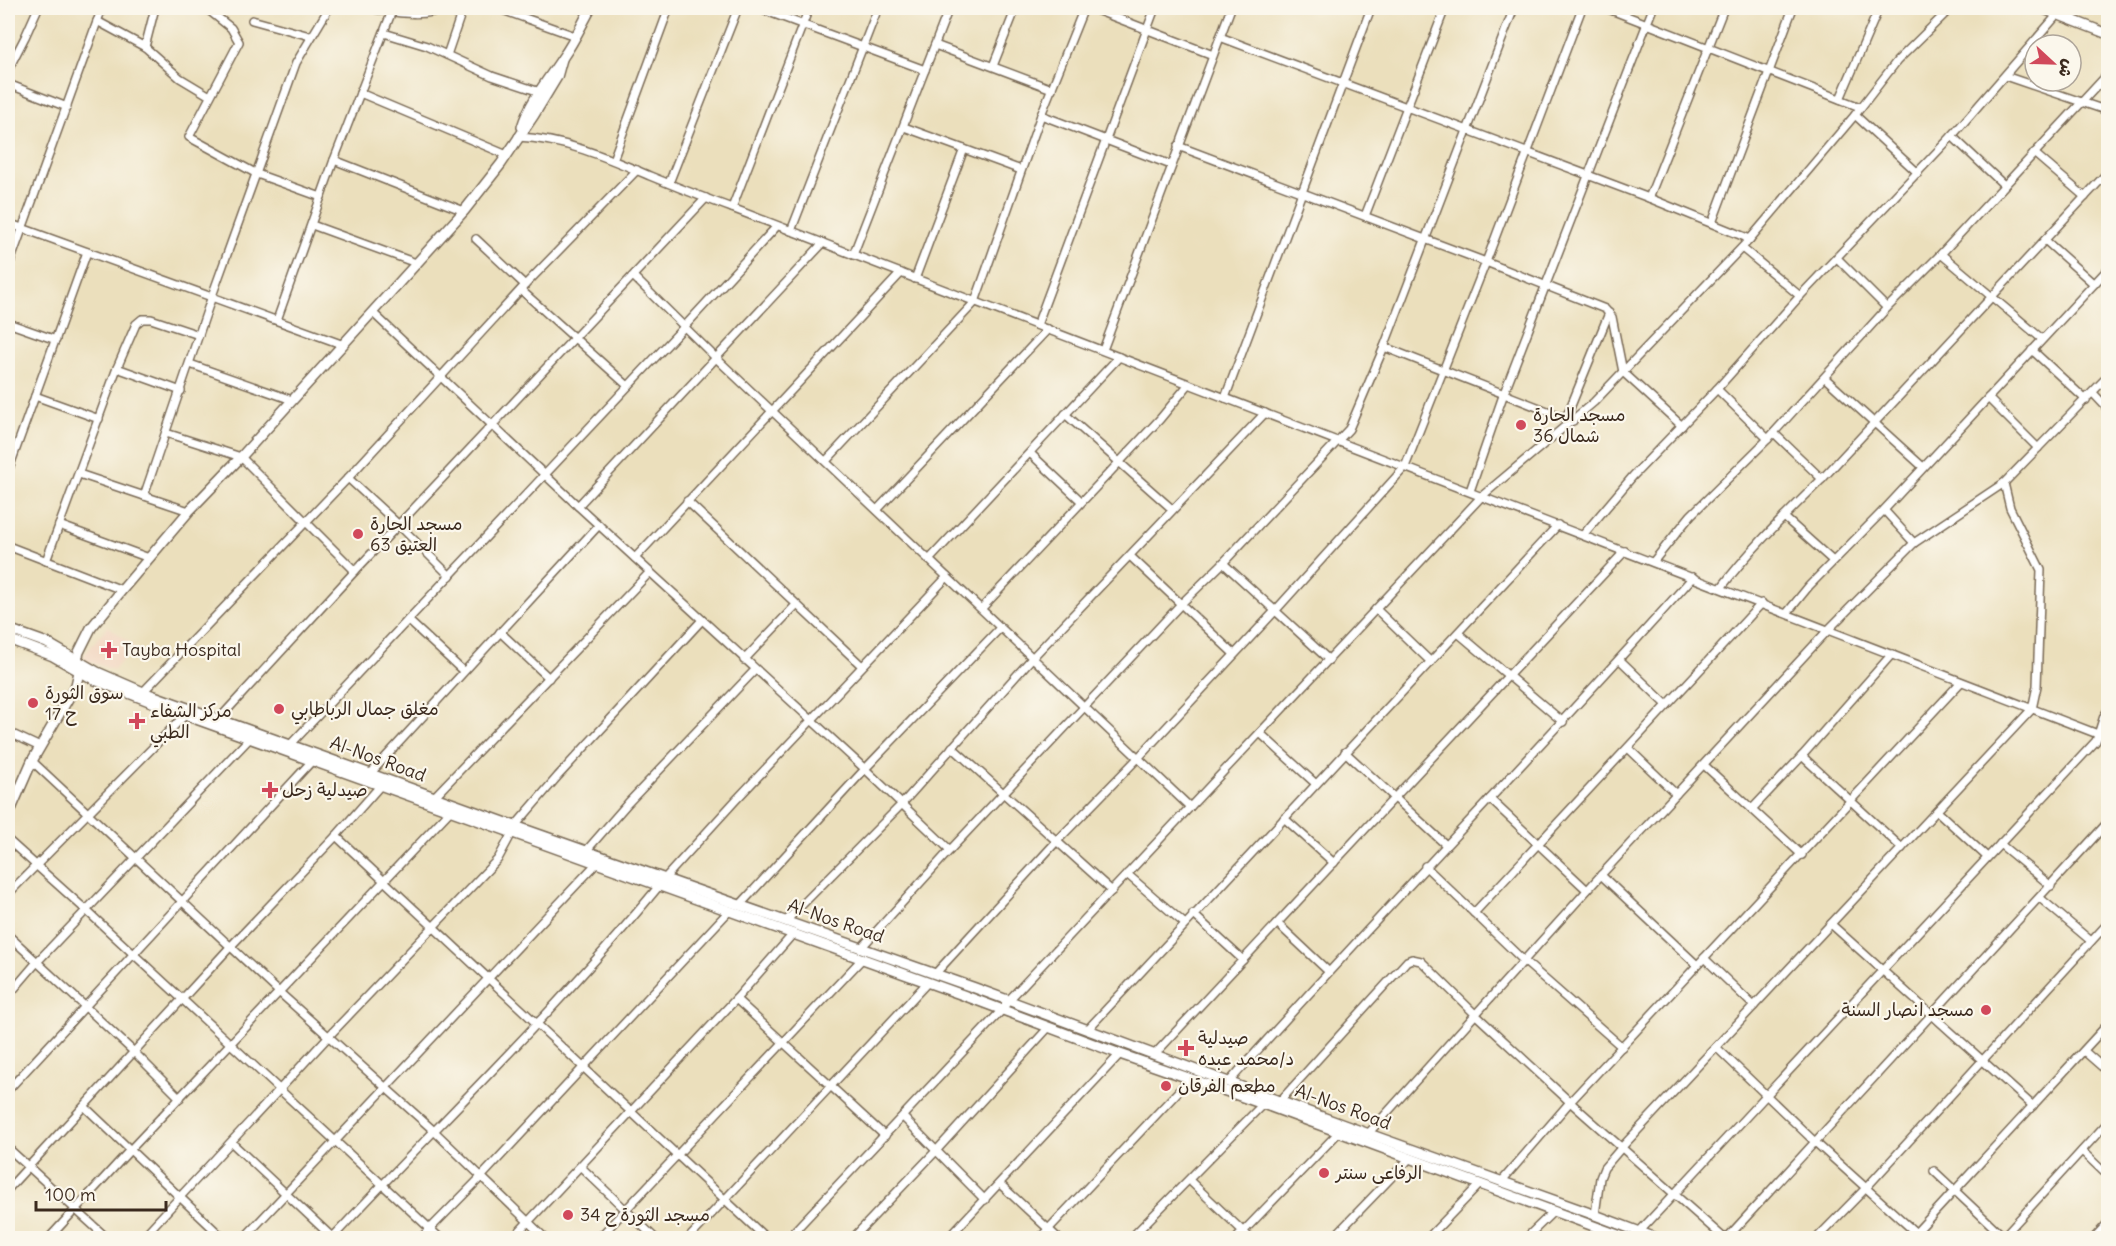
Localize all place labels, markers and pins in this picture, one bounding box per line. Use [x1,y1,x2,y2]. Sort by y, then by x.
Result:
place label: مسجد الحارة 36 شمال [1533,403,1625,447]
marker: مسجد الحارة 36 شمال [1514,418,1528,432]
place label: مسجد الحارة 63 العتيق [370,512,462,556]
marker: مسجد الحارة 63 العتيق [351,527,365,541]
place label: Tayba Hospital [122,638,241,661]
marker: Tayba Hospital [100,641,118,659]
place label: سوق الثورة ح 17 [45,681,124,726]
marker: سوق الثورة ح 17 [26,696,40,710]
place label: مغلق جمال الرباطابي [291,697,439,725]
place label: مركز الشفاء الطبي [150,699,232,748]
marker: مغلق جمال الرباطابي [272,702,286,716]
marker: مركز الشفاء الطبي [128,712,146,730]
place label: صيدلية زحل [282,778,368,801]
marker: صيدلية زحل [263,783,277,797]
place label: مسجد انصار السنة [1841,998,1974,1021]
marker: مسجد انصار السنة [1979,1003,1993,1017]
place label: صيدلية د/محمد عبده [1198,1026,1294,1070]
marker: صيدلية د/محمد عبده [1179,1041,1193,1055]
place label: مطعم الفرقان [1178,1074,1276,1100]
marker: مطعم الفرقان [1159,1079,1173,1093]
place label: الرفاعى سنتر [1334,1161,1422,1184]
marker: الرفاعى سنتر [1317,1166,1331,1180]
place label: مسجد الثورة ح 34 [580,1203,710,1227]
marker: مسجد الثورة ح 34 [561,1208,575,1222]

